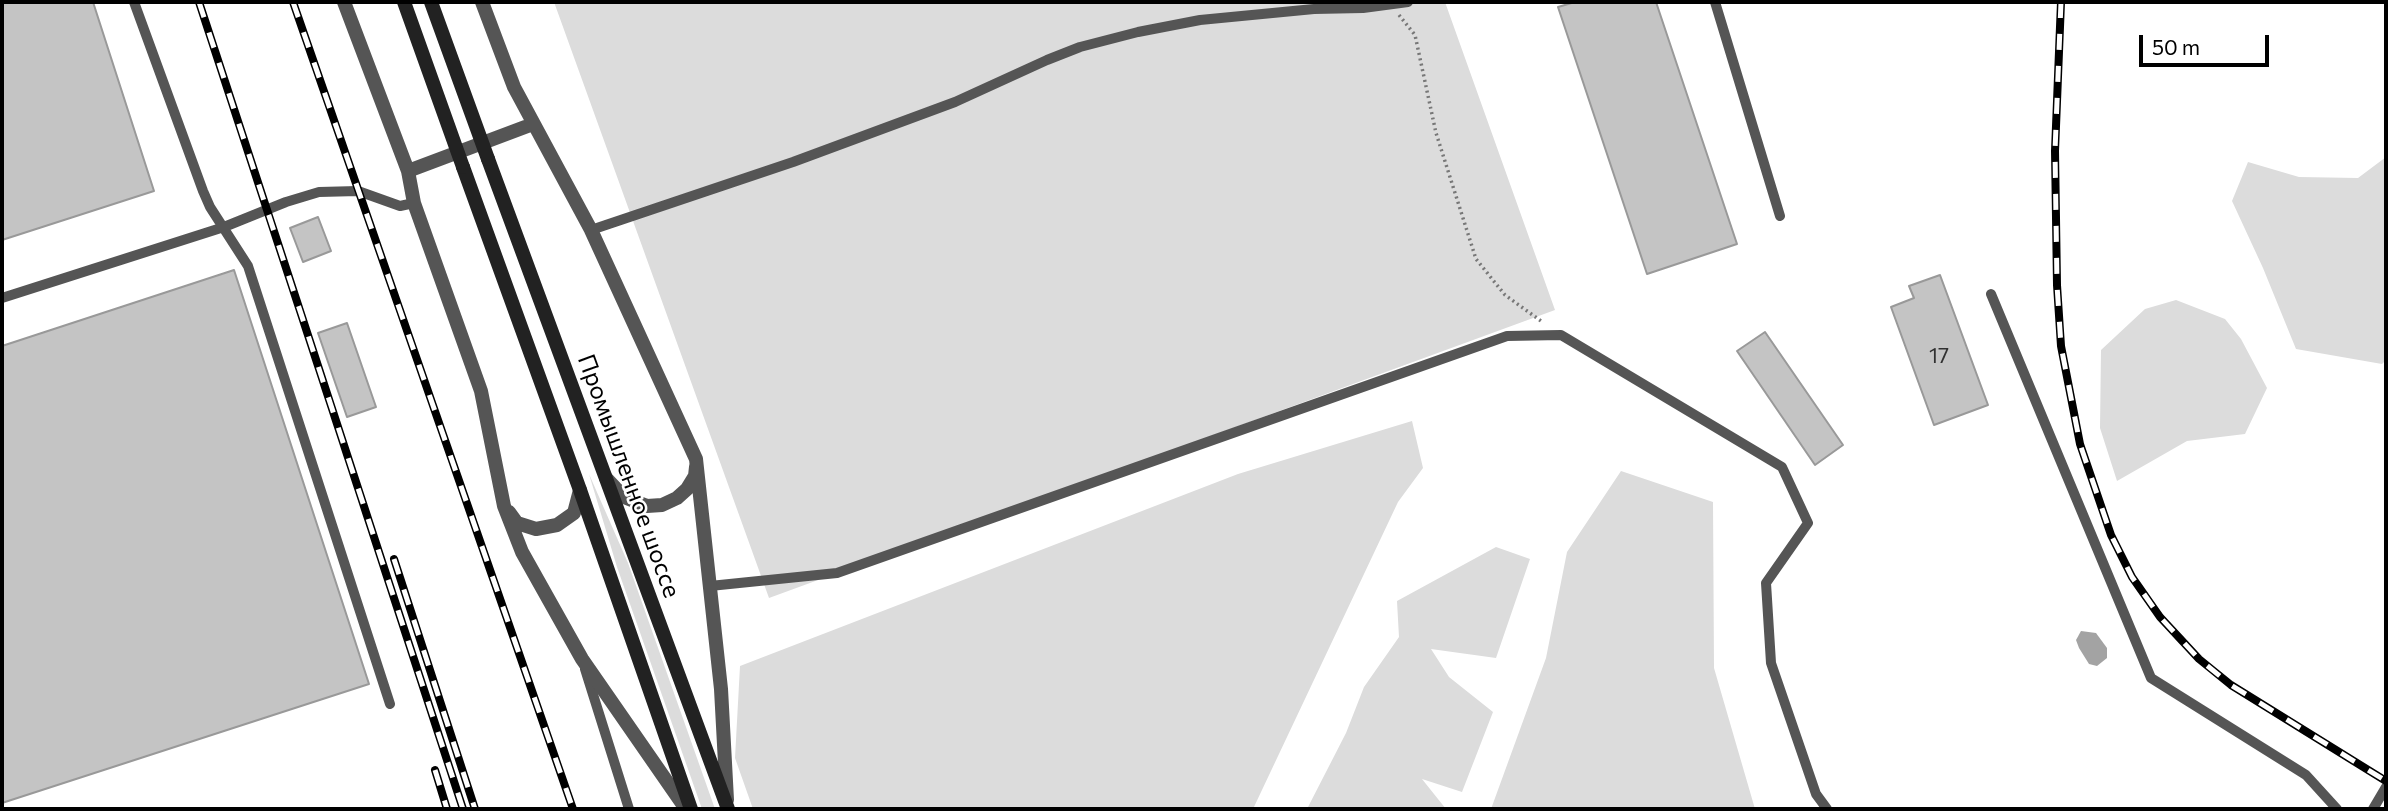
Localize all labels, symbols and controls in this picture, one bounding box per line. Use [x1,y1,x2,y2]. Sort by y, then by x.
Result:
scale bar [2143,21,2272,65]
text: 50 m [2152,34,2200,59]
house number: 17 [1929,343,1949,369]
street label: Промышленное шоссе [572,350,686,602]

